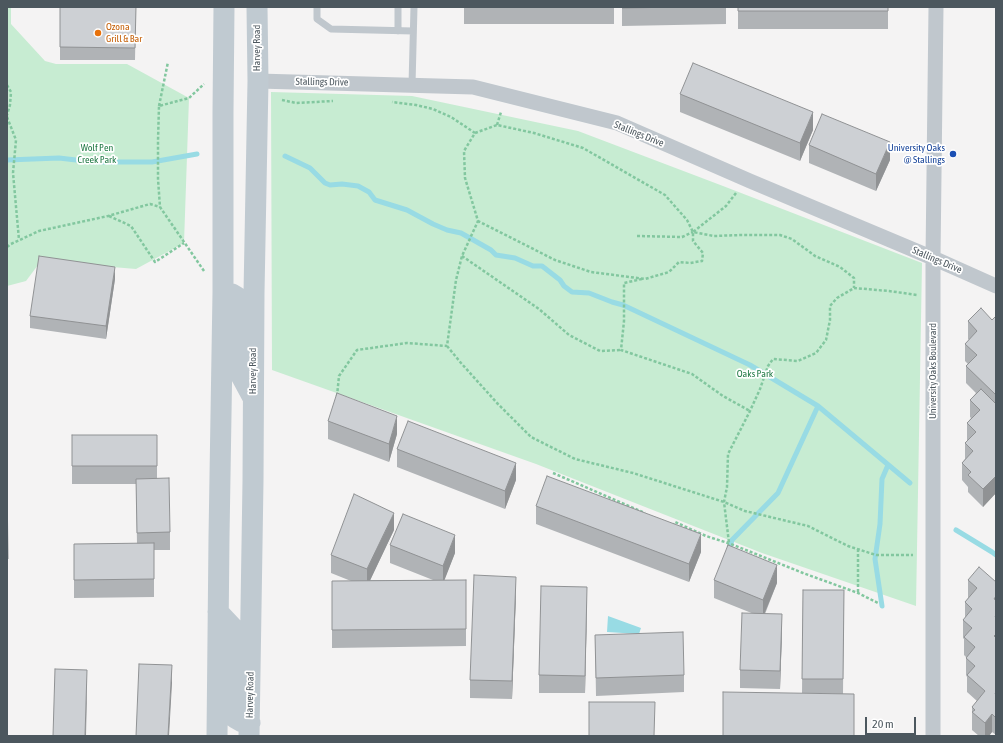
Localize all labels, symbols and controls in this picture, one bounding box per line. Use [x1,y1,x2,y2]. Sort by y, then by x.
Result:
place label: Ozona Grill & Bar [106,21,142,44]
street label: Harvey Road [251,25,263,71]
marker: Ozona Grill & Bar [93,28,103,38]
street label: Stallings Drive [296,76,348,88]
street label: Stallings Drive [612,119,666,149]
park label: Wolf Pen Creek Park [78,142,116,166]
place label: University Oaks @ Stallings [888,142,945,166]
marker: University Oaks @ Stallings [948,149,958,159]
street label: Stallings Drive [910,244,964,276]
street label: University Oaks Boulevard [927,323,939,419]
street label: Harvey Road [247,348,259,394]
park label: Oaks Park [737,368,773,380]
street label: Harvey Road [244,672,256,718]
scale bar [867,709,918,735]
text: 20 m [872,717,894,731]

